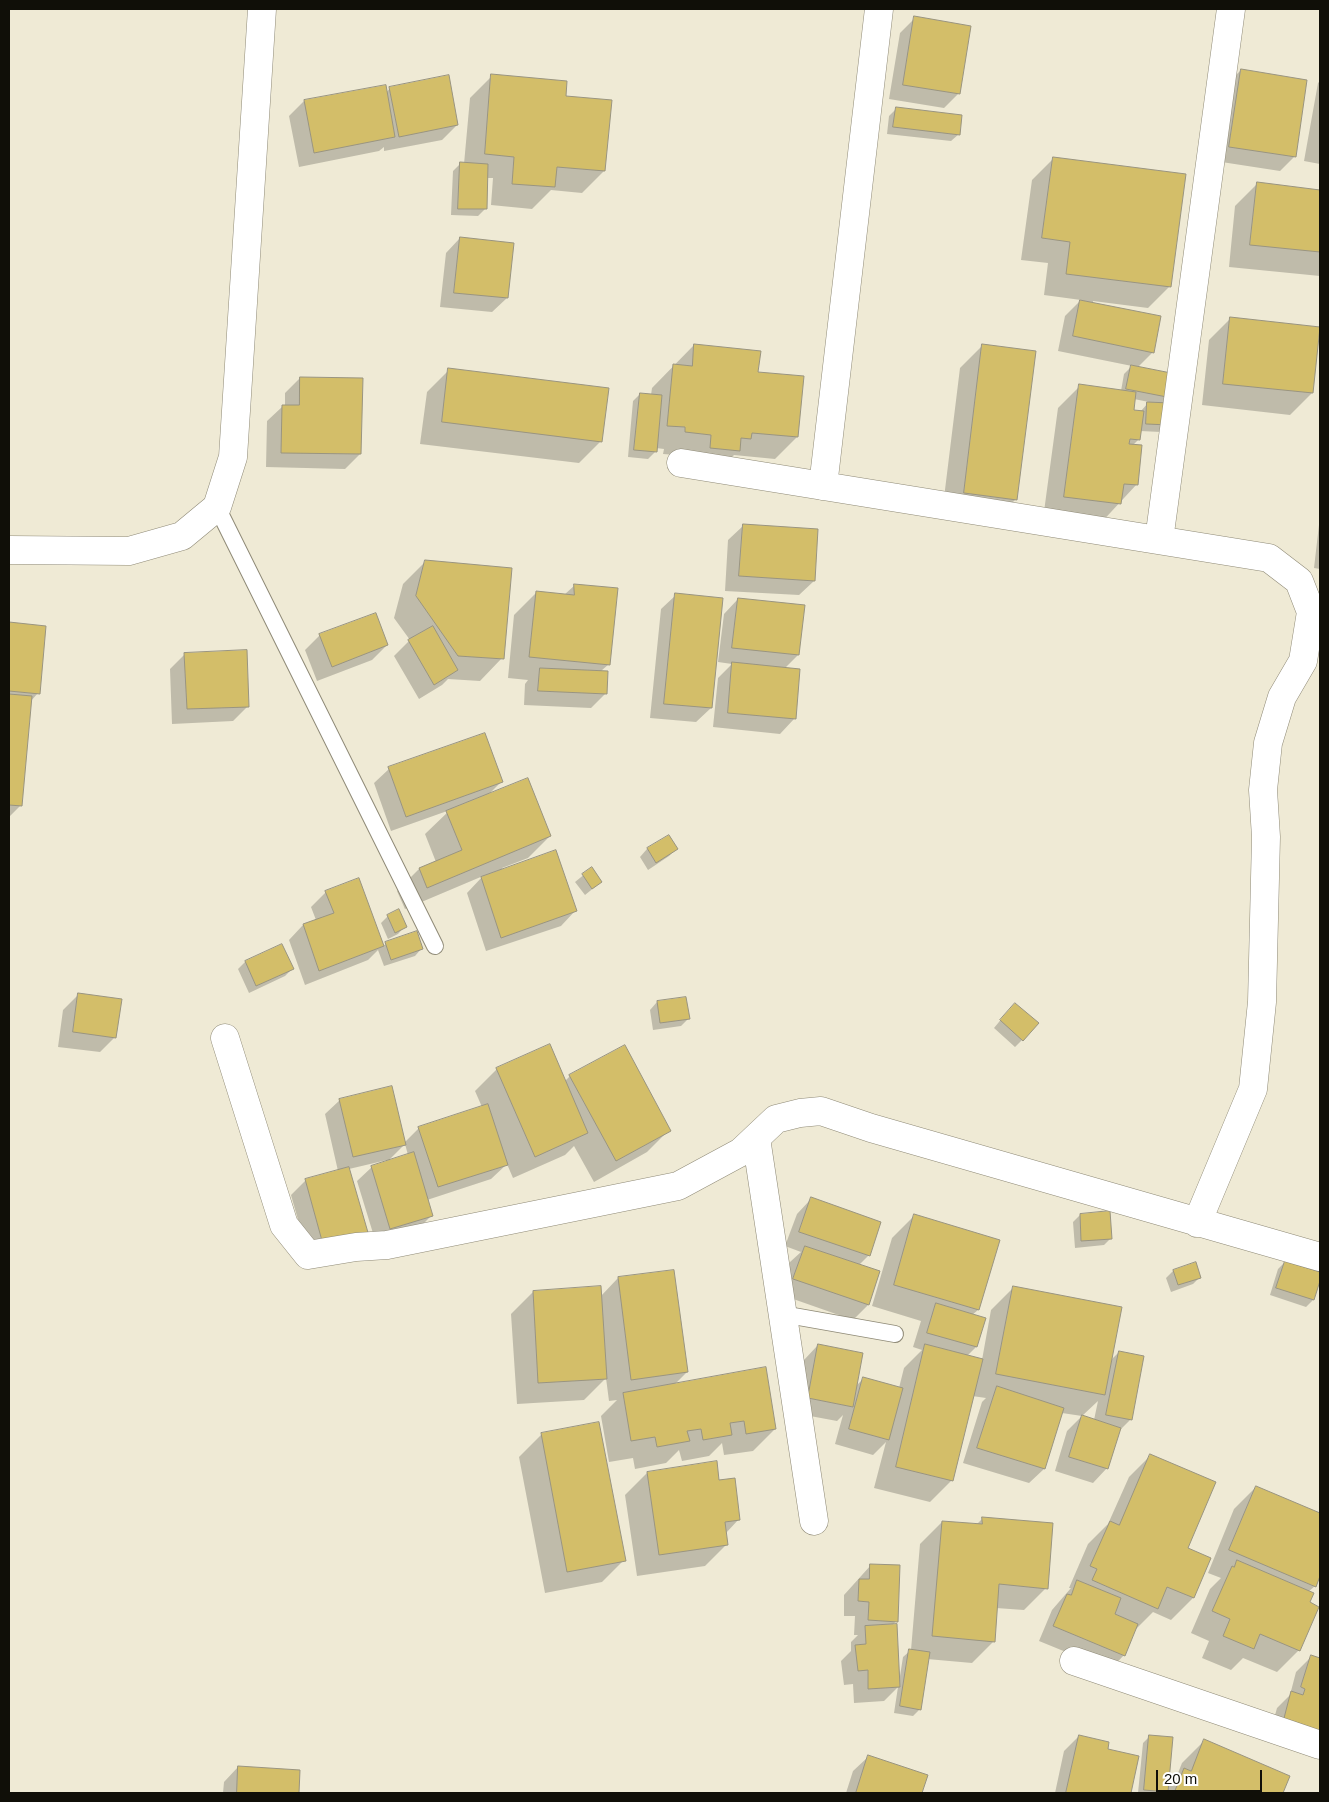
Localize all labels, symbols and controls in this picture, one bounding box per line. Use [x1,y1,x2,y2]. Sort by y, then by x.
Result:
scale bar [1159,1760,1265,1792]
text: 20 m [1164,1770,1197,1787]

